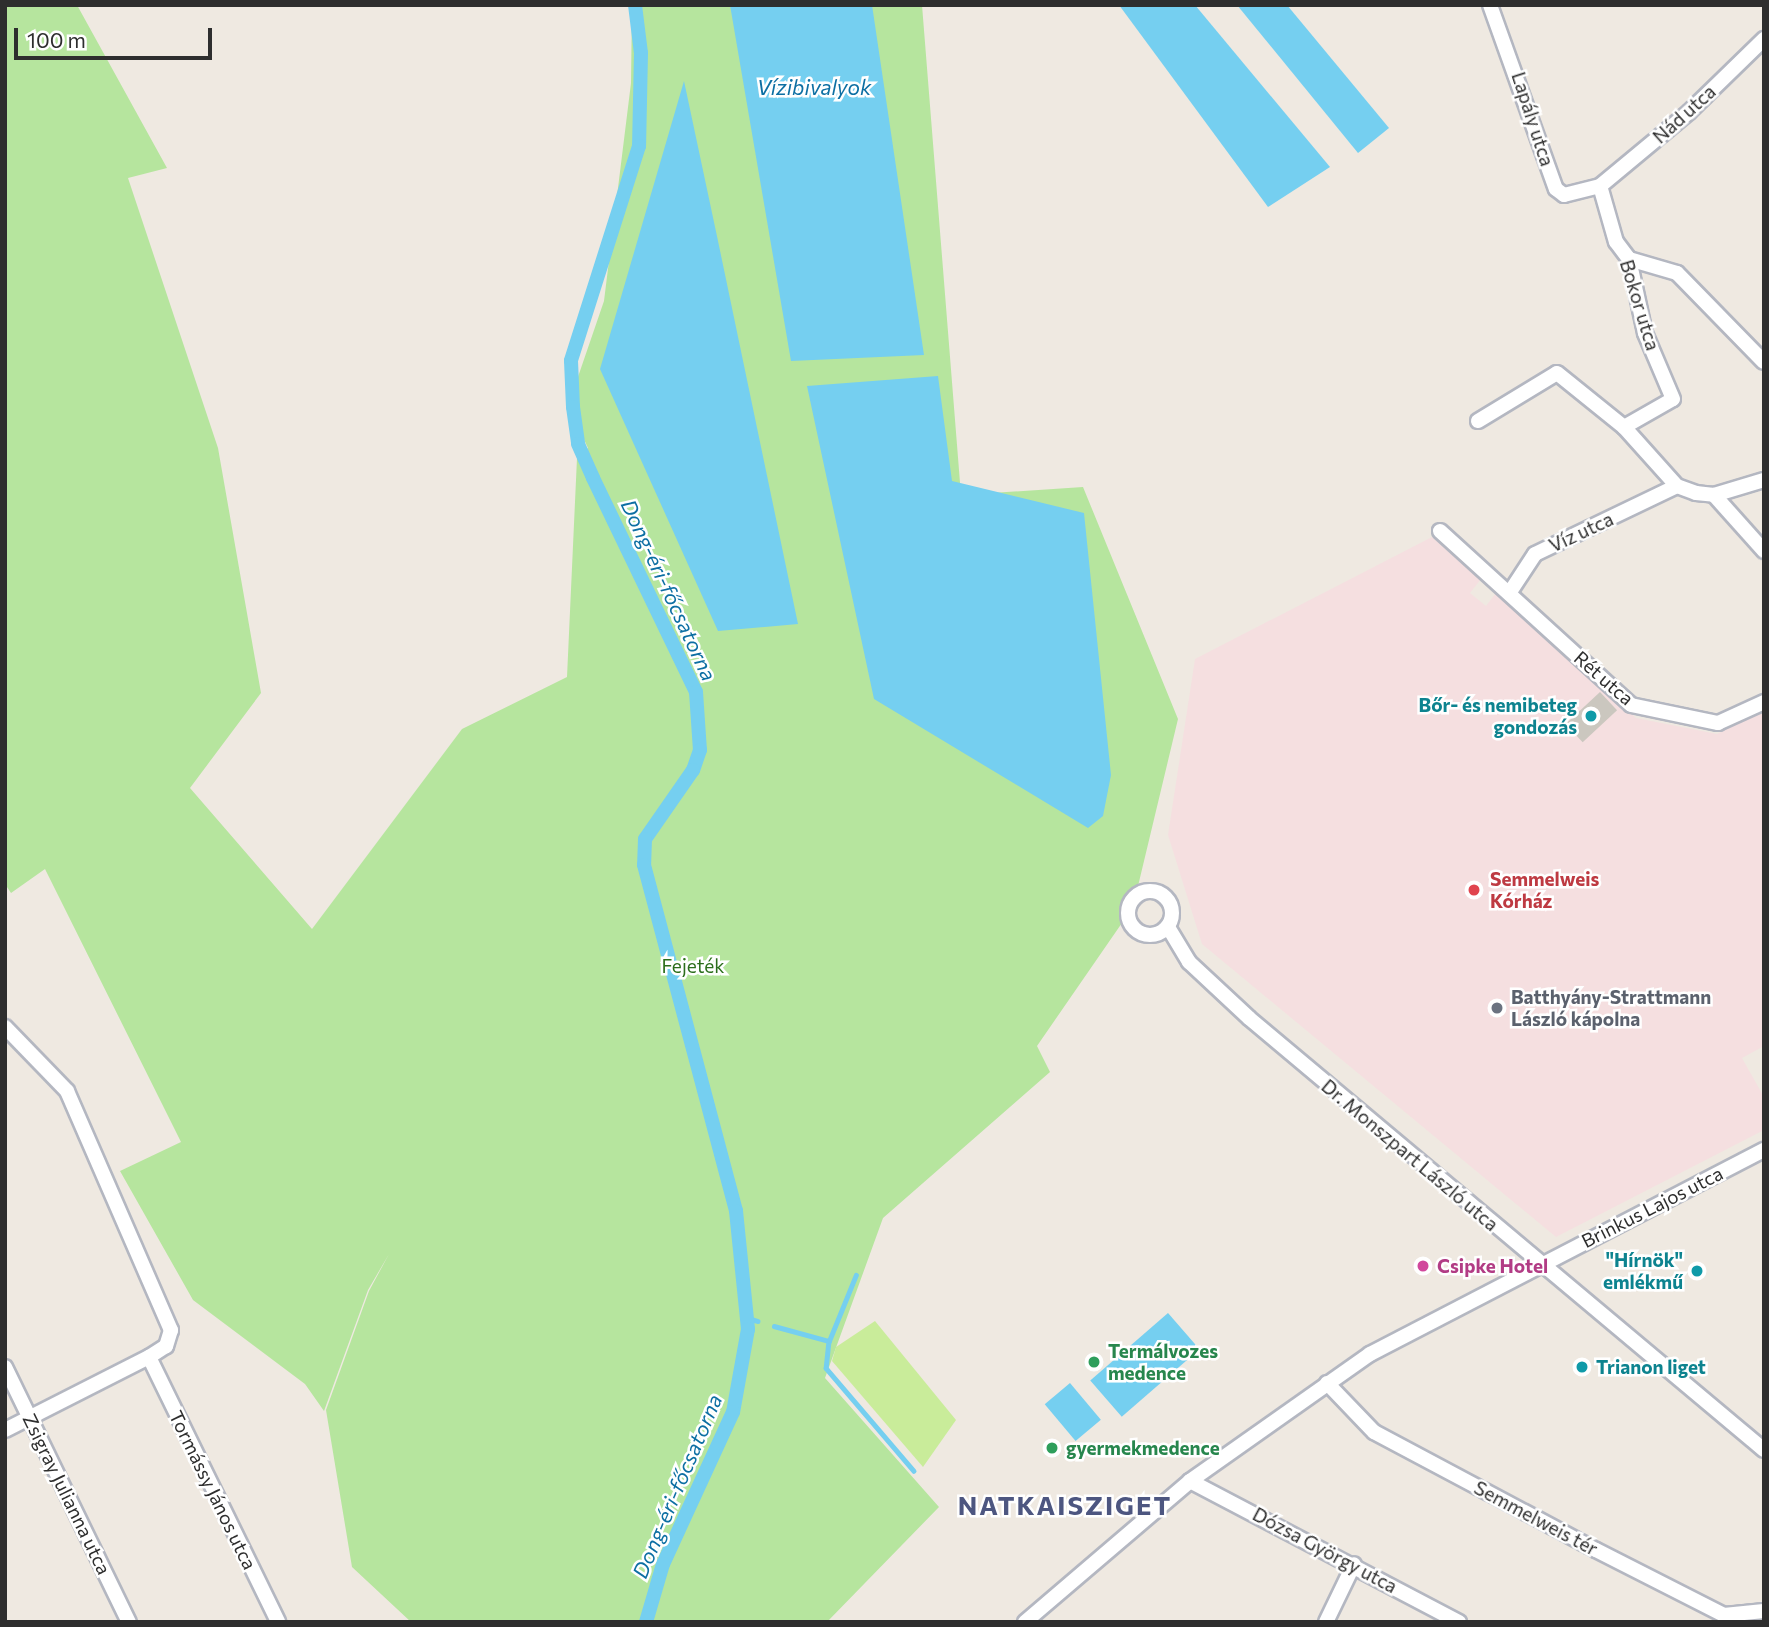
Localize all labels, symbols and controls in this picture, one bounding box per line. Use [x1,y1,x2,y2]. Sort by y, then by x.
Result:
scale bar [18,14,215,58]
text: 100 m [27,27,86,52]
street label: Lapály utca [1507,69,1559,169]
water label: Vízibivalyok [757,74,871,100]
street label: Nád utca [1648,80,1720,148]
street label: Bokor utca [1615,257,1665,353]
water label: Dong-éri-főcsatorna [616,495,722,685]
street label: Víz utca [1545,507,1617,557]
street label: Rét utca [1570,646,1638,710]
place label: Bőr- és nemibeteg gondozás [1419,694,1577,738]
marker: Bőr- és nemibeteg gondozás [1583,708,1599,724]
place label: Semmelweis Kórház [1490,868,1599,912]
marker: Semmelweis Kórház [1464,880,1484,900]
park label: Fejeték [661,955,725,977]
place label: Batthyány-Strattmann László kápolna [1511,986,1711,1030]
marker: Batthyány-Strattmann László kápolna [1489,1000,1505,1016]
street label: Dr. Monszpart László utca [1317,1074,1503,1236]
street label: Brinkus Lajos utca [1578,1162,1726,1252]
place label: "Hírnök" emlékmű [1603,1249,1683,1293]
place label: Csipke Hotel [1437,1255,1548,1277]
marker: Csipke Hotel [1415,1258,1431,1274]
marker: "Hírnök" emlékmű [1689,1263,1705,1279]
place label: Termálvozes medence [1108,1340,1218,1384]
marker: Termálvozes medence [1086,1354,1102,1370]
place label: Trianon liget [1596,1356,1706,1378]
marker: Trianon liget [1574,1359,1590,1375]
water label: Dong-éri-főcsatorna [627,1390,727,1582]
street label: Tormássy János utca [165,1407,261,1573]
street label: Zsigray Julianna utca [18,1410,116,1578]
place label: gyermekmedence [1066,1437,1220,1459]
marker: gyermekmedence [1044,1440,1060,1456]
street label: Semmelweis tér [1470,1476,1602,1560]
district label: NATKAISZIGET [959,1489,1171,1521]
street label: Dózsa György utca [1249,1502,1401,1598]

